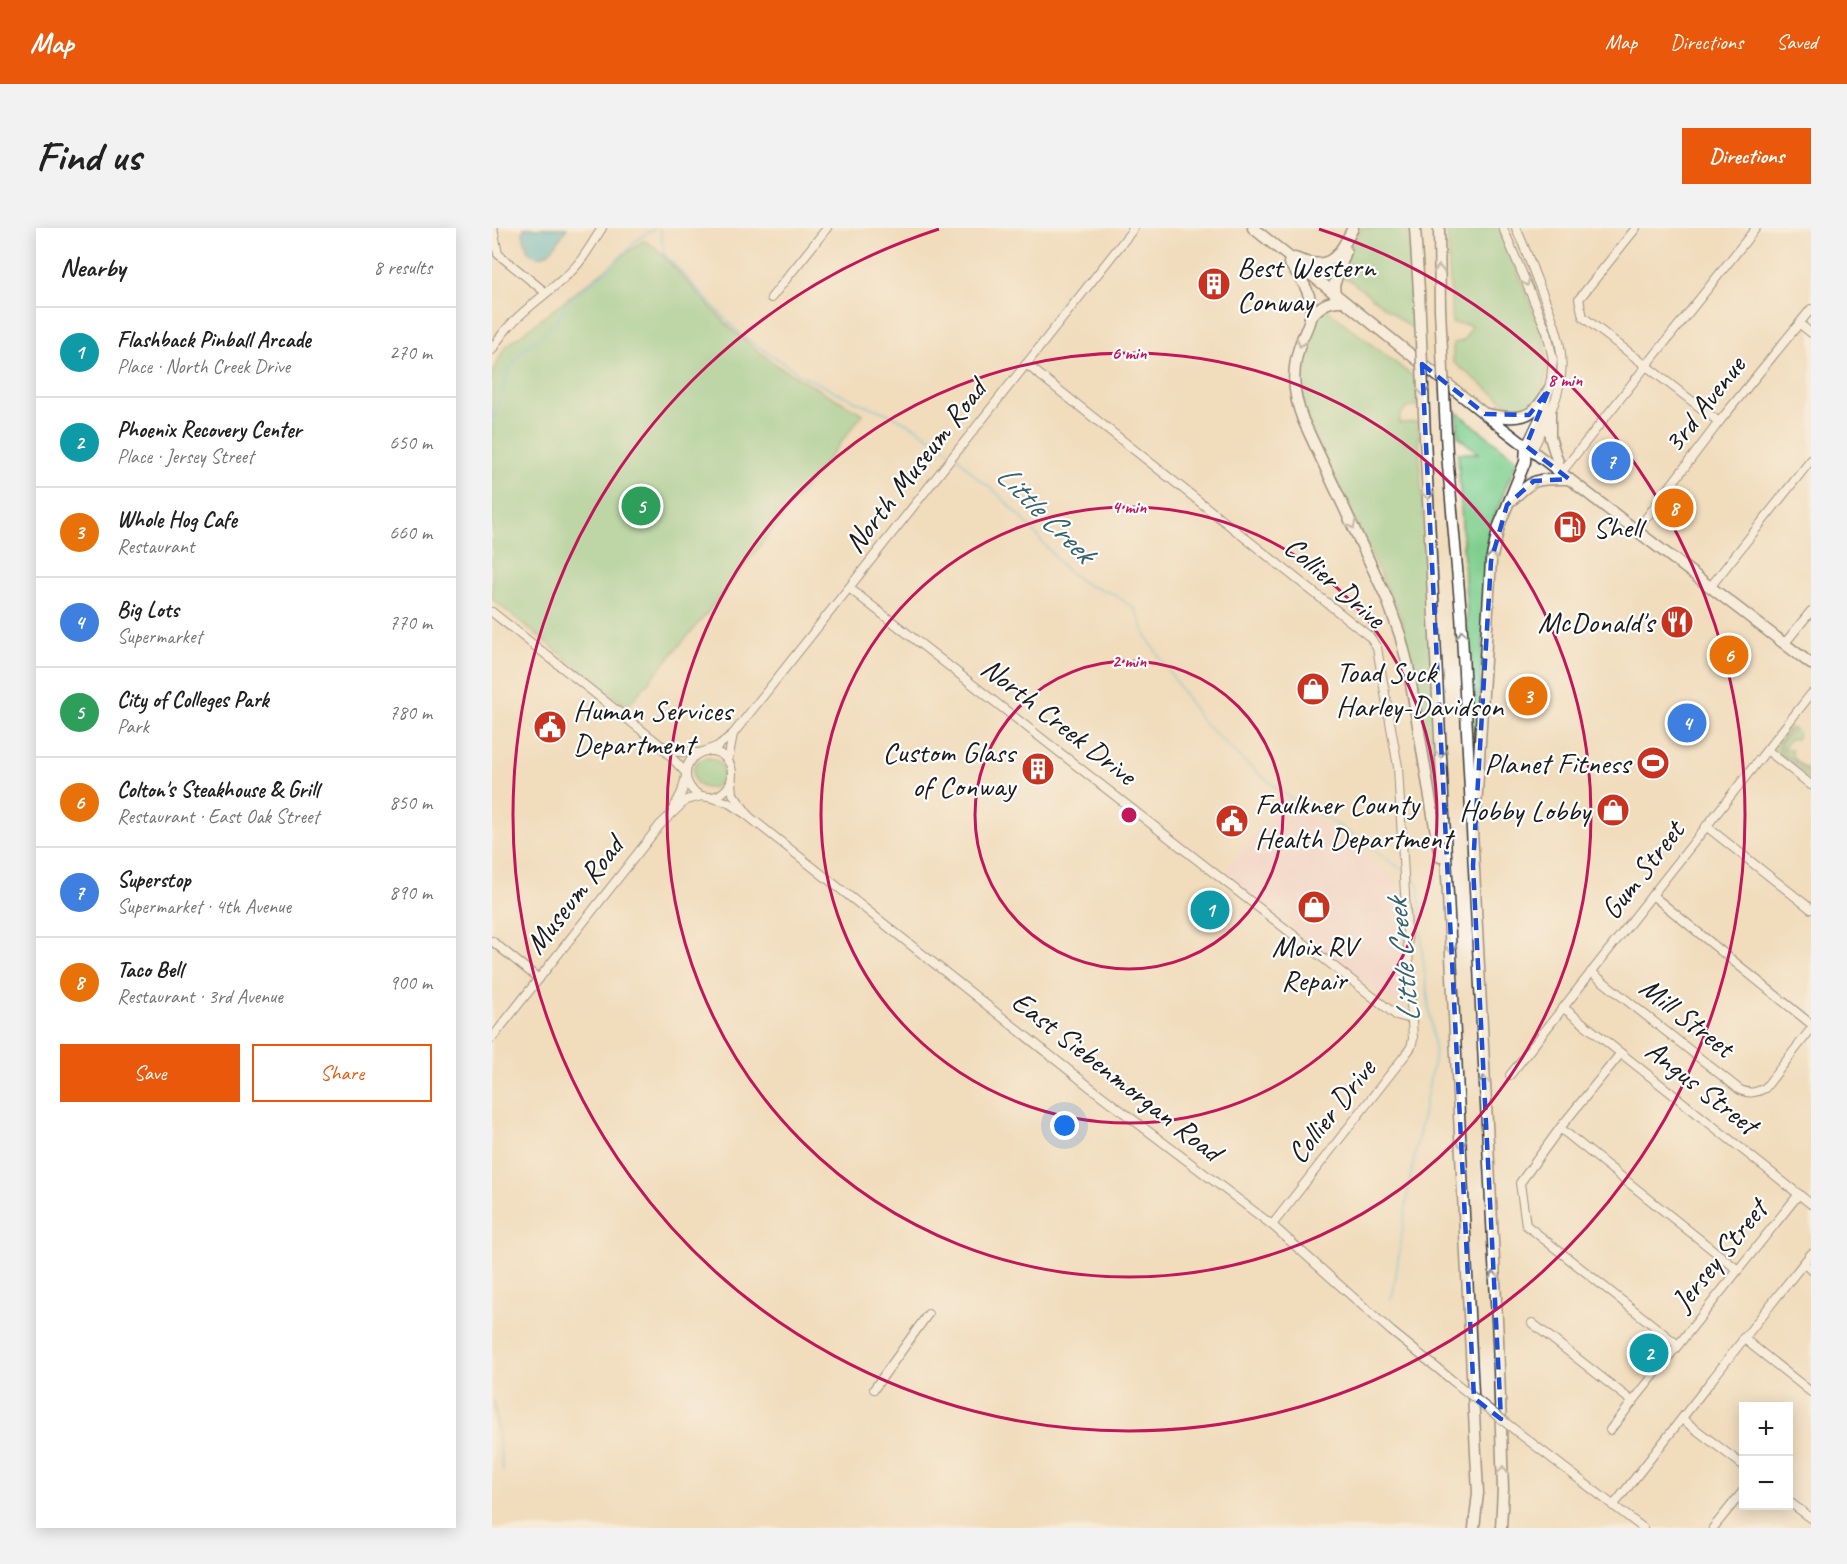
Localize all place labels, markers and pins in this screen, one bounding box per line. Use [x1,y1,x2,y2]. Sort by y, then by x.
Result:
place label: Best Western Conway [1237,248,1377,320]
building icon: Best Western Conway [1196,266,1232,302]
pin: 7 [1592,438,1630,484]
pin: 5 [622,484,660,528]
pin: 8 [1654,486,1694,530]
place label: Shell [1593,508,1647,546]
fuel station icon: Shell [1552,509,1588,545]
place label: McDonald's [1538,603,1657,641]
restaurant icon: McDonald's [1659,604,1695,640]
pin: 6 [1710,632,1748,678]
place label: Toad Suck Harley-Davidson [1336,653,1505,725]
shop icon: Toad Suck Harley-Davidson [1295,671,1331,707]
pin: 3 [1508,674,1548,718]
place label: Human Services Department [573,691,735,763]
pin: 4 [1668,700,1706,746]
public building icon: Human Services Department [532,709,568,745]
place label: Custom Glass of Conway [882,733,1018,805]
place label: Planet Fitness [1484,744,1633,782]
sports icon: Planet Fitness [1635,745,1671,781]
building icon: Custom Glass of Conway [1020,751,1056,787]
place label: Faulkner County Health Department [1255,785,1456,857]
place label: Hobby Lobby [1459,791,1593,829]
shop icon: Hobby Lobby [1595,792,1631,828]
public building icon: Faulkner County Health Department [1214,803,1250,839]
centre of rings [1119,805,1139,825]
pin: 1 [1190,888,1230,932]
shop icon: Moix RV Repair [1296,889,1332,925]
place label: Moix RV Repair [1272,927,1362,999]
pin: 2 [1630,1330,1668,1376]

